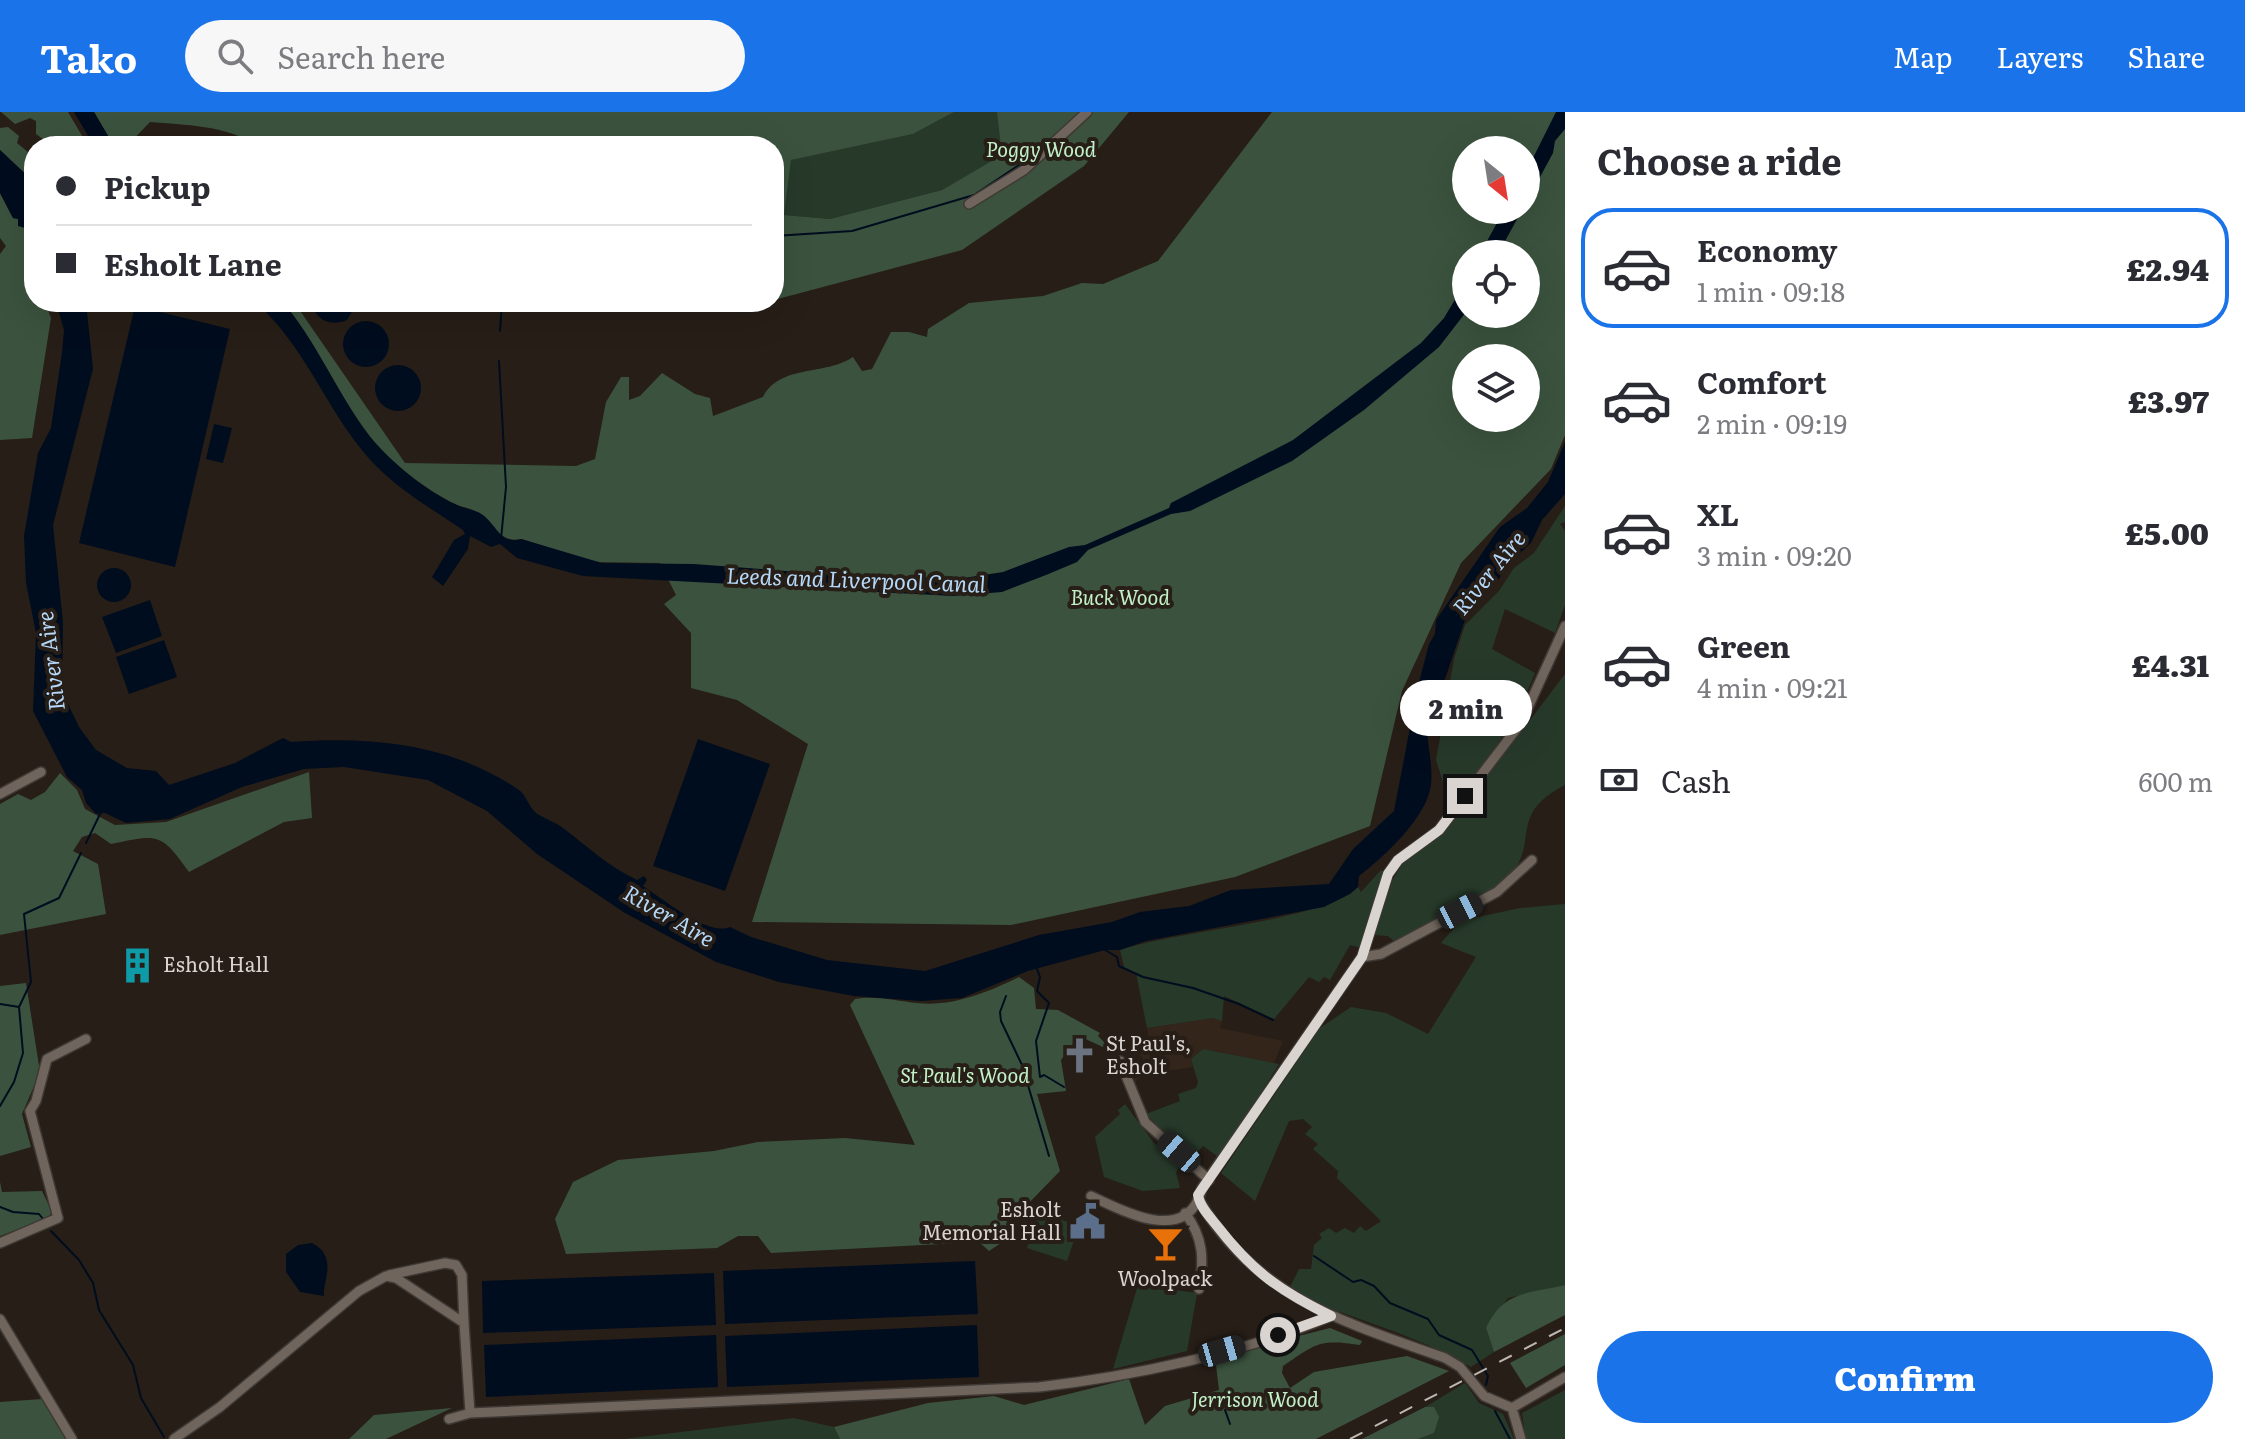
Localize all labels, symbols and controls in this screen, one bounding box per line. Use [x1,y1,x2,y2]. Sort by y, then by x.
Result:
search box [185,20,745,92]
text: Tako [40,28,137,85]
icon: search [213,34,257,78]
text: Search here [277,34,445,78]
text: Map [1893,35,1952,77]
text: Layers [1996,35,2083,77]
text: Share [2127,35,2205,77]
park label: Poggy Wood [986,133,1097,163]
text: Choose a ride [1597,133,1842,186]
north arrow [1452,136,1540,224]
map controls [1452,136,1540,432]
text: Pickup [104,164,211,208]
text: Economy [1697,227,1837,271]
icon: car [1601,232,1673,304]
button: locate [1452,240,1540,328]
text: Esholt Lane [104,241,282,285]
text: £2.94 [2127,246,2209,290]
text: 1 min · 09:18 [1697,271,1845,310]
button: layers [1452,344,1540,432]
text: Comfort [1697,359,1827,403]
icon: car [1601,364,1673,436]
text: £3.97 [2128,378,2209,422]
text: 2 min · 09:19 [1697,403,1847,442]
text: XL [1697,491,1739,535]
icon: car [1601,496,1673,568]
text: £5.00 [2125,510,2209,554]
water label: River Aire [1443,523,1532,621]
text: 3 min · 09:20 [1697,535,1852,574]
water label: Leeds and Liverpool Canal [726,557,987,600]
park label: Buck Wood [1070,581,1170,611]
water label: River Aire [27,609,72,713]
text: Green [1697,623,1790,667]
icon: car [1601,628,1673,700]
text: £4.31 [2132,642,2209,686]
text: 4 min · 09:21 [1697,667,1847,706]
callout: 2 min [1399,680,1531,736]
text: 2 min [1429,688,1503,727]
icon: cash [1597,758,1641,802]
text: Cash [1661,758,1731,802]
text: 600 m [2139,761,2213,800]
route end [1447,778,1483,814]
water label: River Aire [618,875,721,954]
car [1433,889,1487,933]
building icon: Esholt Hall [118,946,156,984]
place label: Esholt Hall [163,948,269,978]
place label: St Paul's, Esholt [1106,1027,1191,1080]
church icon: St Paul's, Esholt [1061,1036,1099,1074]
park label: St Paul's Wood [900,1059,1030,1089]
car [1153,1127,1205,1177]
place label: Esholt Memorial Hall [922,1193,1061,1246]
public building icon: Esholt Memorial Hall [1068,1202,1106,1240]
bar icon: Woolpack [1146,1225,1184,1263]
place label: Woolpack [1118,1262,1213,1292]
route start [1260,1317,1296,1353]
button: Confirm [1597,1331,2213,1423]
car [1196,1333,1248,1369]
park label: Jerrison Wood [1191,1383,1319,1413]

